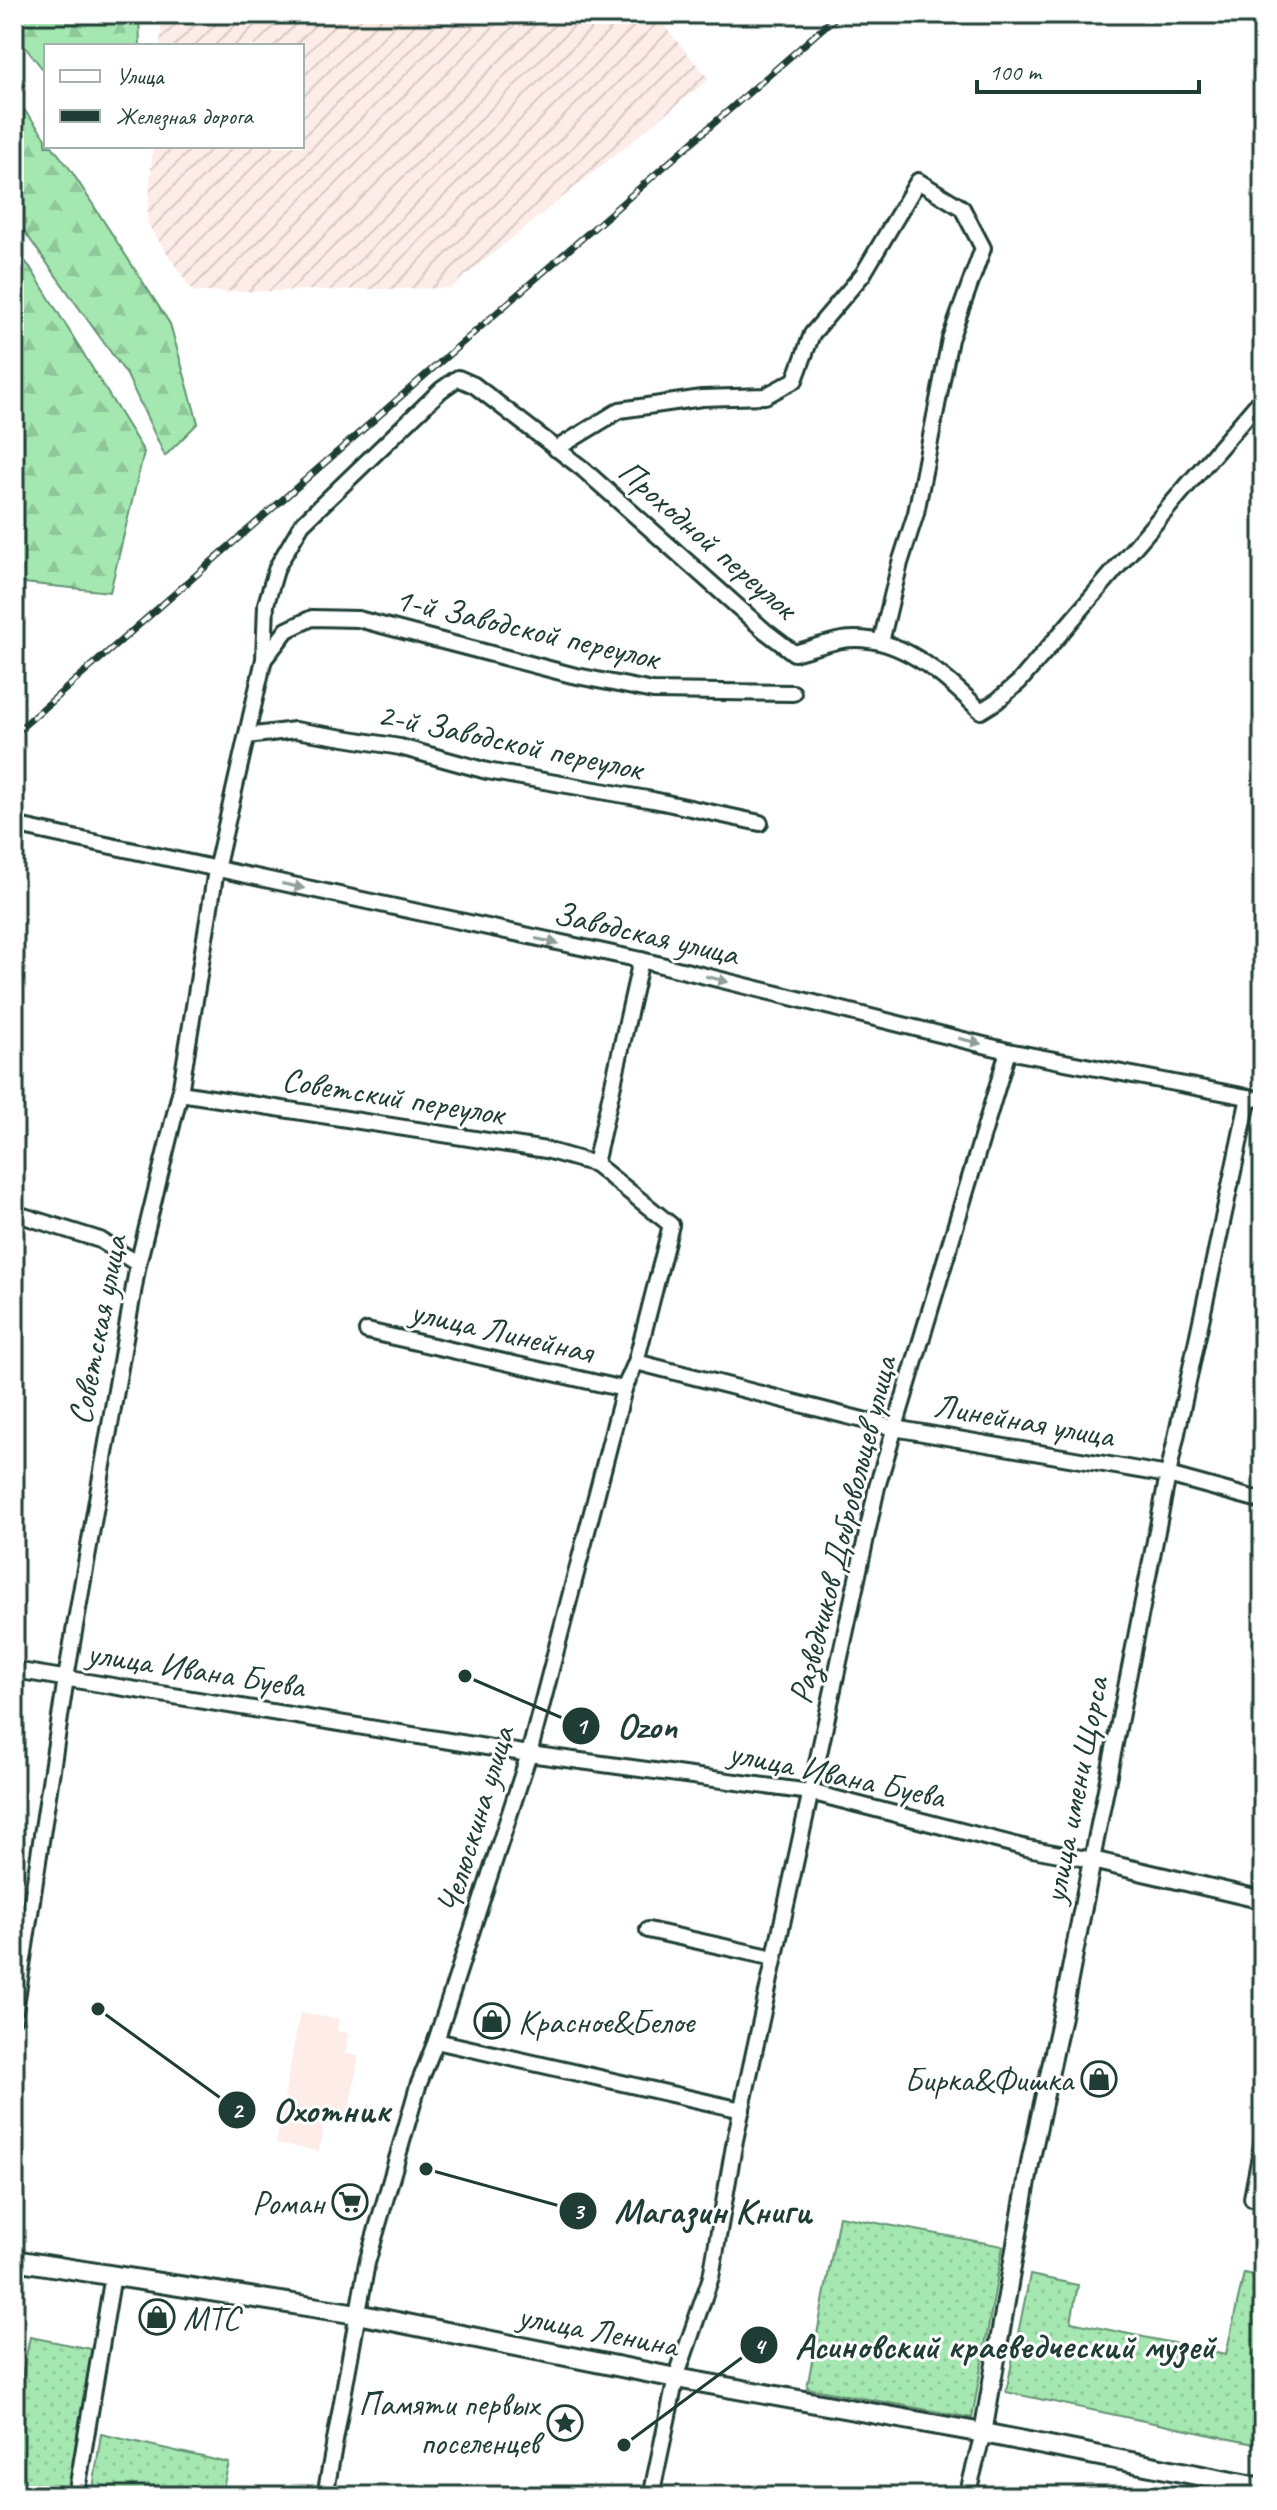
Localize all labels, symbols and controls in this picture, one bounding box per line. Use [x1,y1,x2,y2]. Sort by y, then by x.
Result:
legend [44,44,304,148]
scale bar [977,44,1199,94]
text: 100 m [989,57,1043,87]
text: Улица [116,61,165,91]
text: Железная дорога [116,101,254,131]
street label: Проходной переулок [610,450,809,631]
street label: 1-й Заводской переулок [391,577,666,680]
street label: 2-й Заводской переулок [374,692,649,791]
one-way arrow [280,880,305,893]
street label: Заводская улица [549,891,745,976]
one-way arrow [535,935,560,948]
one-way arrow [705,974,730,986]
one-way arrow [957,1036,982,1048]
street label: Советский переулок [279,1057,510,1135]
street label: Советская улица [58,1230,137,1428]
street label: улица Линейная [405,1289,600,1373]
street label: Разведчиков Добровольцев улица [778,1350,907,1708]
street label: Линейная улица [931,1383,1119,1457]
street label: улица Ивана Буева [82,1630,310,1708]
street label: улица имени Щорса [1032,1671,1118,1908]
callout: Ozon [561,1696,693,1756]
text: Ozon [617,1703,679,1749]
text: 1 [576,1711,590,1741]
street label: Челюскина улица [426,1719,524,1919]
street label: улица Ивана Буева [723,1730,951,1818]
place label: Красное&Белое [518,2000,696,2043]
shop icon: Красное&Белое [473,2002,511,2040]
place label: Бирка&Фишка [904,2058,1075,2101]
shop icon: Бирка&Фишка [1080,2060,1118,2098]
callout: Охотник [217,2080,405,2140]
text: Охотник [273,2087,393,2133]
text: 2 [232,2095,245,2125]
place label: Роман [252,2181,326,2224]
callout: Магазин Книги [558,2181,828,2241]
supermarket icon: Роман [331,2183,369,2221]
text: Магазин Книги [614,2188,813,2234]
text: 3 [573,2196,586,2226]
street label: улица Ленина [513,2293,684,2367]
place label: МТС [183,2296,243,2339]
shop icon: МТС [138,2298,176,2336]
callout: Асиновский краеведческий музей [739,2315,1231,2375]
text: Асиновский краеведческий музей [795,2323,1218,2369]
text: 4 [754,2331,768,2361]
place label: Памяти первых поселенцев [358,2382,546,2464]
place icon: Памяти первых поселенцев [546,2404,584,2442]

